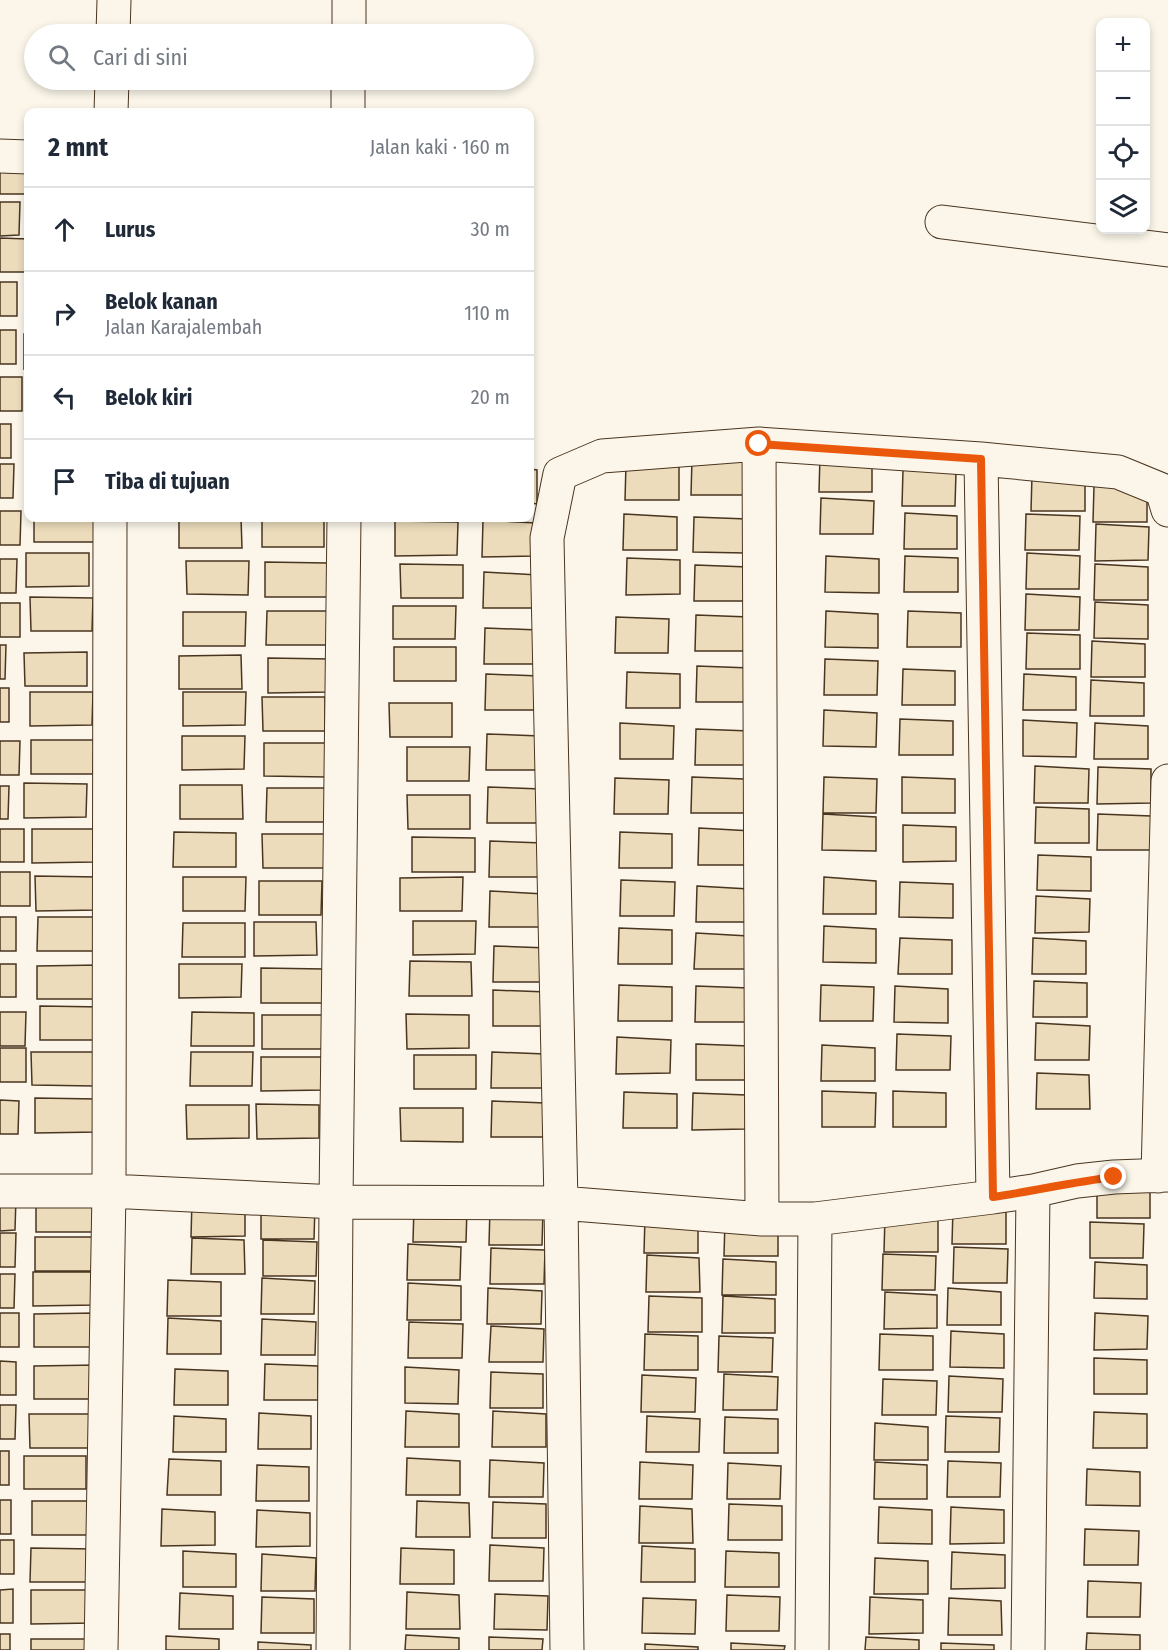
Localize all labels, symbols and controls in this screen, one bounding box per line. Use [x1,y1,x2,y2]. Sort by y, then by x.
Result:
map controls [1096,18,1150,234]
button: + [1096,18,1150,72]
search box [24,24,534,90]
icon: search [45,41,78,74]
text: Cari di sini [93,44,188,71]
button: − [1096,72,1150,126]
button: locate [1096,126,1150,180]
text: 2 mnt [48,132,108,163]
text: Jalan kaki · 160 m [370,135,510,159]
button: layers [1096,180,1150,234]
icon: ahead [48,213,81,246]
text: Lurus [105,216,155,243]
text: 30 m [470,217,510,241]
text: Belok kanan [105,288,218,315]
icon: right [48,297,81,330]
text: 110 m [464,301,510,325]
text: Jalan Karajalembah [105,315,262,339]
icon: left [48,381,81,414]
text: Belok kiri [105,384,193,411]
text: 20 m [471,385,510,409]
route start [745,430,771,456]
icon: arrive [48,465,81,498]
text: Tiba di tujuan [105,468,230,495]
route end [1100,1163,1126,1189]

